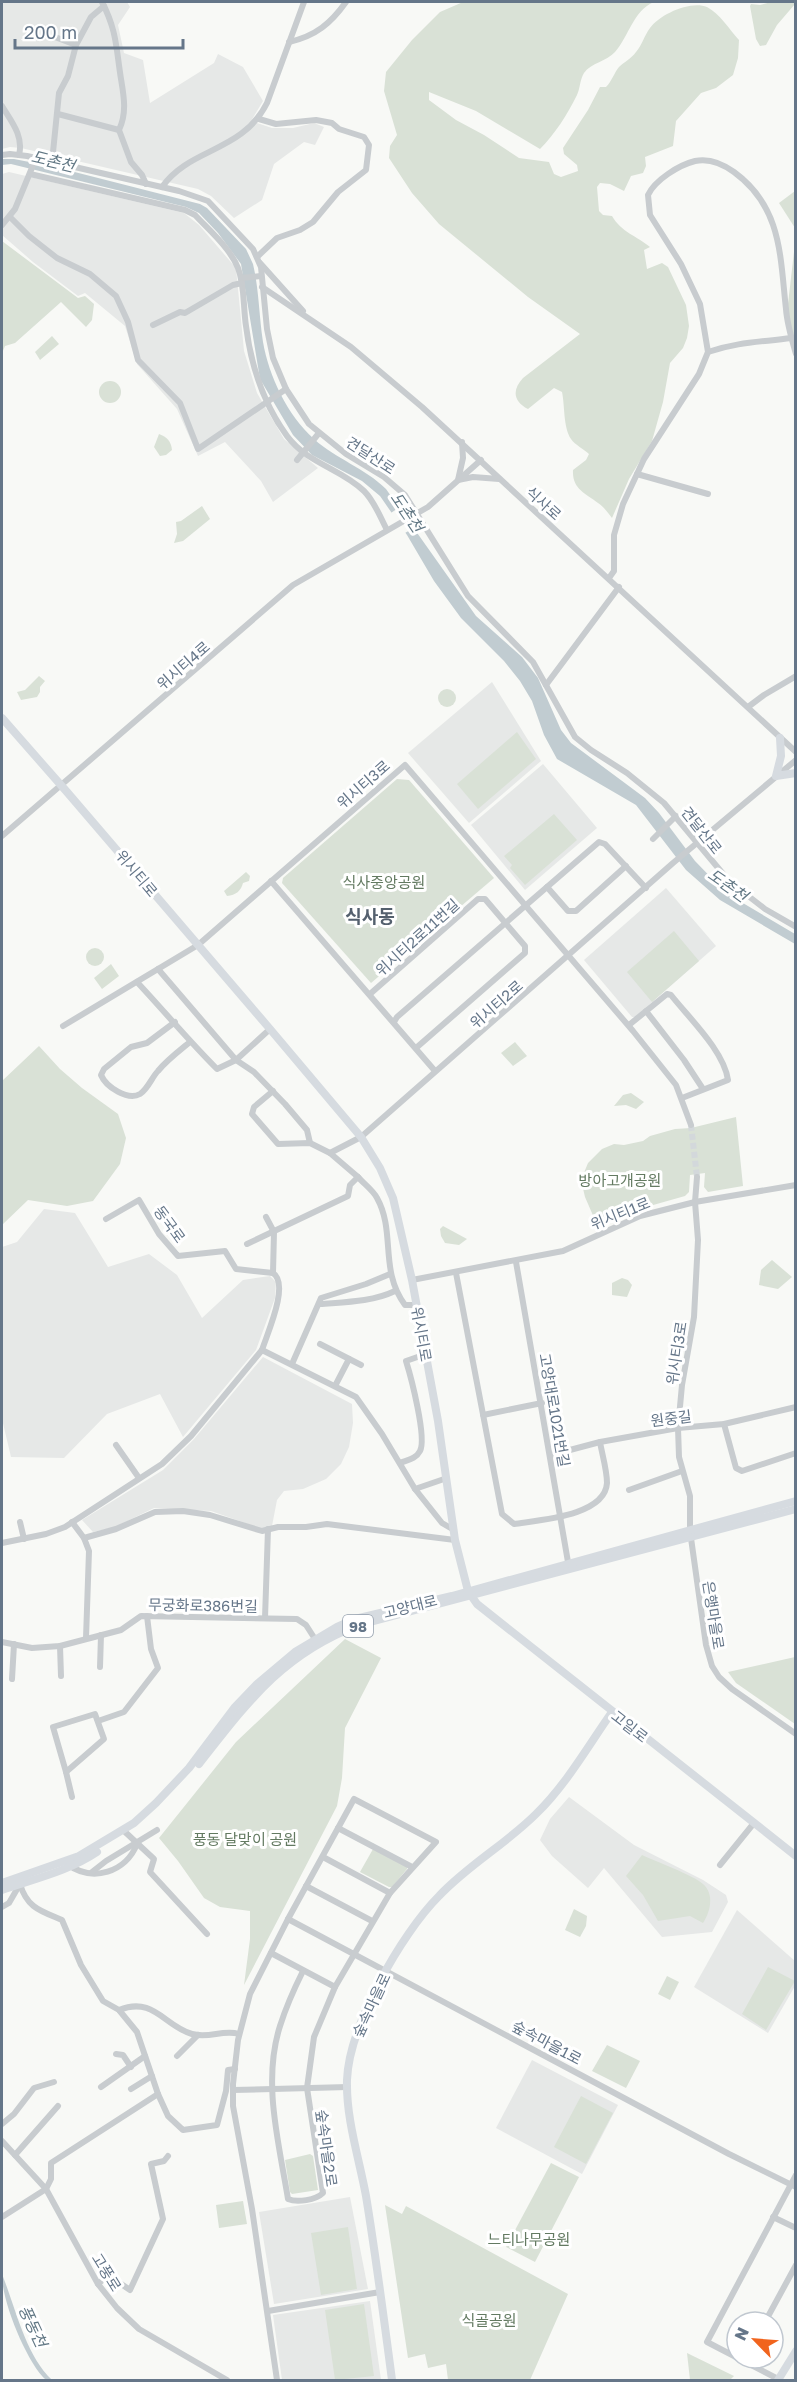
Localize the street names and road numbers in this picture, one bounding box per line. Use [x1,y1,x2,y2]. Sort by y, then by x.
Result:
street label: 견달산로 [343,432,399,478]
street label: 식사로 [523,482,565,524]
street label: 위시티4로 [153,637,213,693]
street label: 위시티3로 [333,756,393,812]
street label: 견달산로 [678,803,726,857]
street label: 위시티로 [112,846,162,900]
street label: 위시티2로11번길 [372,895,462,979]
street label: 위시티2로 [466,976,526,1032]
street label: 위시티1로 [588,1193,652,1233]
street label: 동국로 [151,1202,189,1246]
street label: 위시티로 [408,1305,436,1363]
street label: 위시티3로 [662,1320,690,1386]
street label: 고양대로1021번길 [536,1352,574,1468]
street label: 원중길 [649,1407,693,1429]
street label: 은행마을로 [700,1580,728,1650]
street label: 고양대로 [381,1591,439,1621]
street label: 무궁화로386번길 [148,1595,258,1615]
road number: 98 [343,1615,373,1637]
street label: 고일로 [608,1706,652,1746]
street label: 숲속마을로 [348,1970,394,2040]
street label: 숲속마을1로 [509,2016,585,2068]
street label: 숲속마을2로 [313,2108,341,2188]
street label: 고풍로 [88,2250,126,2294]

